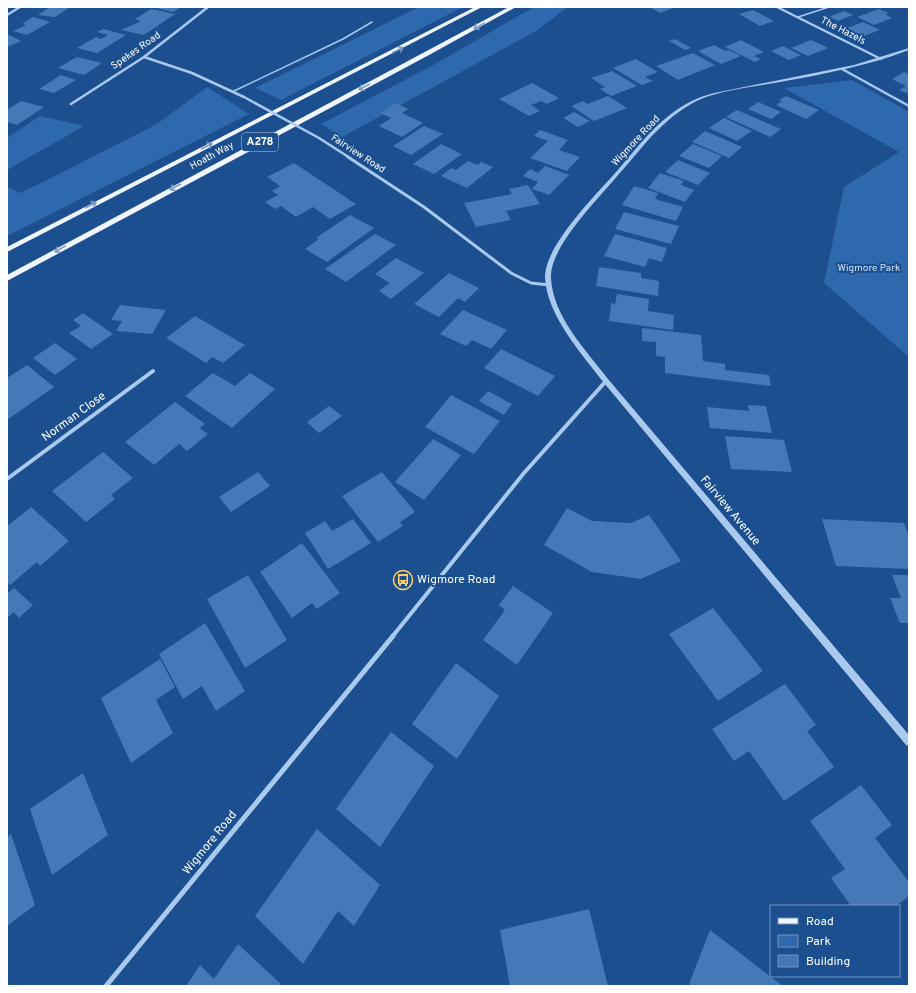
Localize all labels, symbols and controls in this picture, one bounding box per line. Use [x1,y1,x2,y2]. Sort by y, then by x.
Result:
street label: The Hazels [818,14,868,48]
one-way arrow [473,23,485,31]
street label: Spekes Road [109,29,163,73]
one-way arrow [392,46,404,53]
one-way arrow [358,84,370,92]
street label: Wigmore Road [609,113,663,169]
street label: Fairview Road [328,132,388,176]
road number: A278 [242,133,278,151]
street label: Hoath Way [188,139,236,173]
one-way arrow [200,141,212,149]
one-way arrow [169,184,181,191]
one-way arrow [85,201,97,208]
one-way arrow [54,245,66,253]
park label: Wigmore Park [838,262,900,275]
street label: Norman Close [39,388,109,446]
street label: Fairview Avenue [696,473,764,549]
bus stop icon: Wigmore Road [392,569,414,591]
place label: Wigmore Road [417,572,495,588]
street label: Wigmore Road [179,808,241,878]
legend [770,905,900,977]
text: Road [806,914,834,930]
text: Park [806,934,831,950]
text: Building [806,954,850,970]

